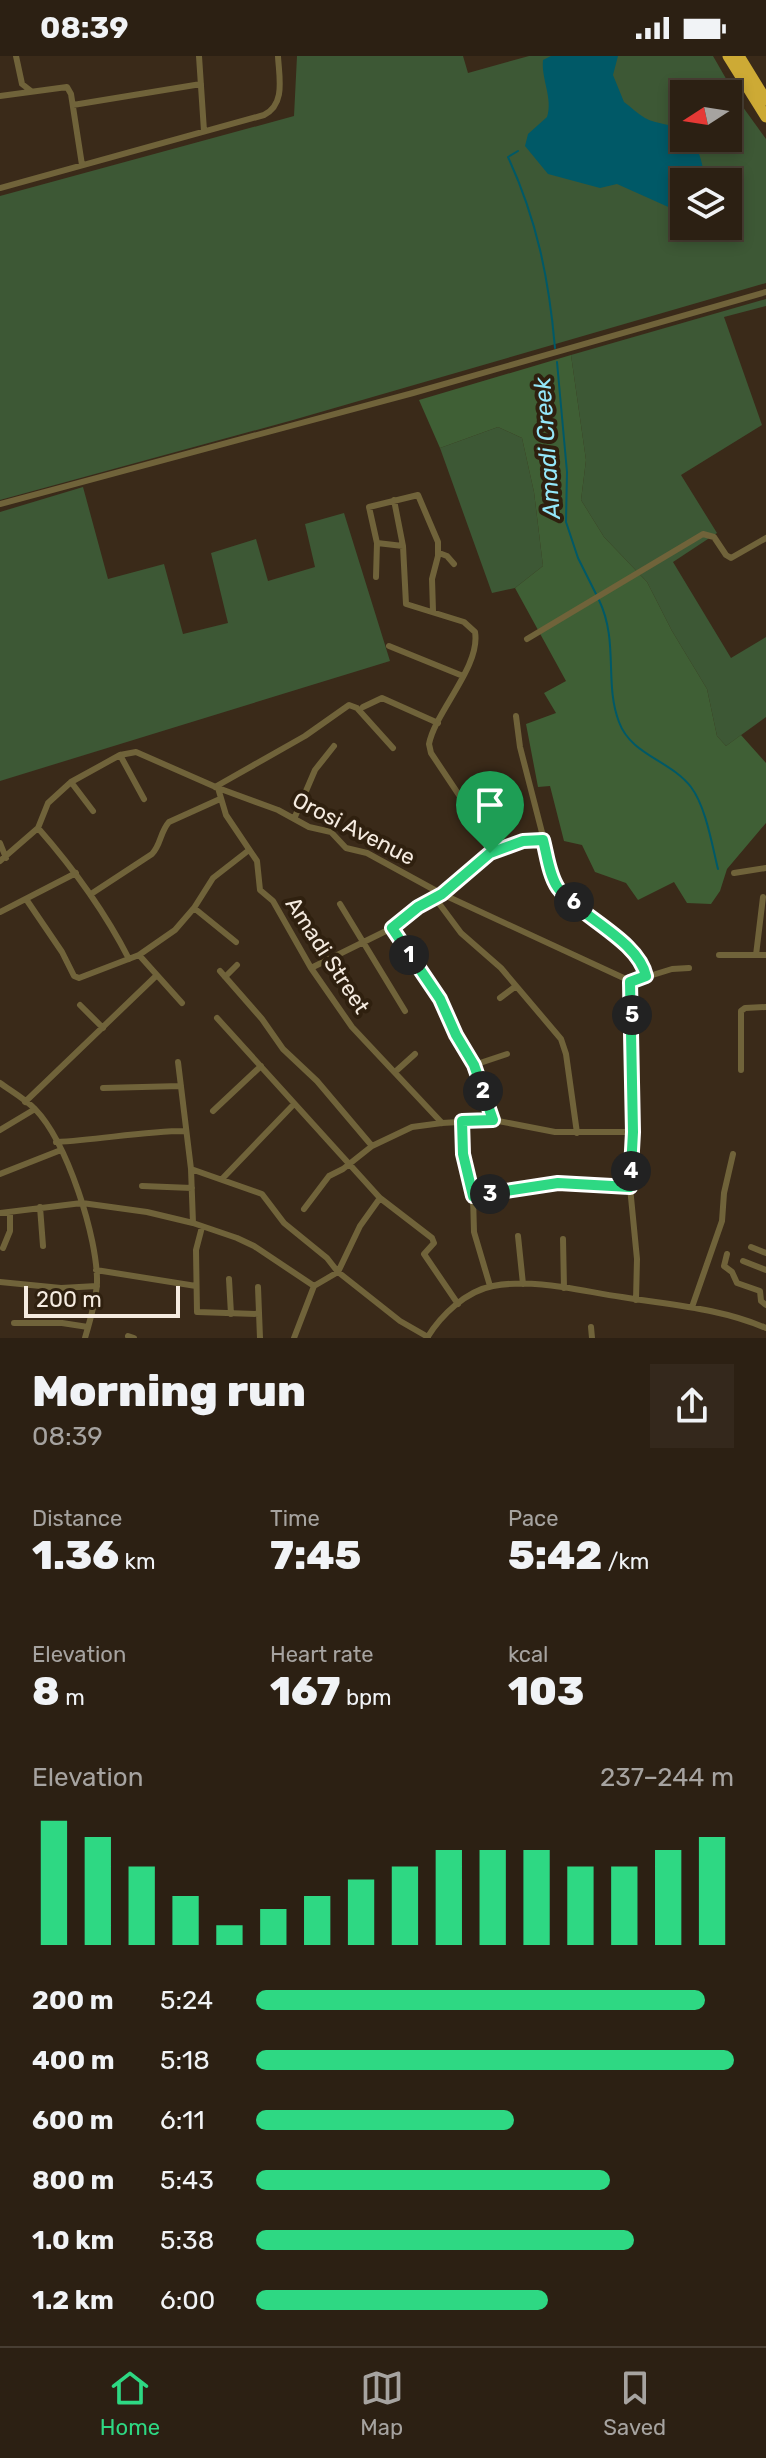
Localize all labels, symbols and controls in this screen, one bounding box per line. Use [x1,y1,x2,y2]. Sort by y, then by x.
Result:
text: 08:39 [40,10,128,46]
north arrow [670,80,742,152]
map controls [670,80,742,240]
button: layers [670,168,742,240]
water label: Amadi Creek [528,376,566,522]
pin [456,771,524,853]
icon: arrive [468,783,512,827]
street label: Orosi Avenue [288,786,420,871]
pin: 6 [554,882,594,922]
text: 6 [567,888,581,915]
street label: Amadi Street [280,892,376,1019]
pin: 1 [389,935,429,975]
text: 1 [404,941,414,968]
pin: 5 [612,995,652,1035]
text: 5 [625,1001,639,1028]
pin: 2 [463,1071,503,1111]
text: 2 [476,1077,490,1104]
pin: 4 [611,1151,651,1191]
text: 4 [623,1157,639,1184]
pin: 3 [470,1174,510,1214]
text: 3 [483,1180,497,1207]
scale bar [24,1282,180,1318]
text: 200 m [36,1286,102,1313]
button: share [650,1364,734,1448]
text: Morning run [32,1365,306,1417]
text: 08:39 [32,1421,103,1452]
text: Distance [32,1505,122,1532]
text: Time [270,1505,320,1532]
text: Pace [508,1505,559,1532]
text: 1.36 [32,1532,119,1579]
text: 7:45 [270,1532,361,1579]
text: 5:42 [508,1532,602,1579]
text: km [119,1548,156,1575]
text: /km [602,1548,649,1575]
text: Elevation [32,1641,126,1668]
text: Heart rate [270,1641,374,1668]
text: kcal [508,1641,548,1668]
text: 8 [32,1668,60,1715]
text: 167 [270,1668,341,1715]
text: 103 [508,1668,584,1715]
text: m [60,1684,85,1711]
text: bpm [341,1684,392,1711]
text: Elevation [32,1762,143,1793]
text: 237–244 m [600,1762,734,1793]
text: 200 m [32,1985,114,2016]
text: 5:24 [160,1985,213,2016]
text: 400 m [32,2045,114,2076]
text: 5:18 [160,2045,210,2076]
text: 600 m [32,2105,114,2136]
text: 6:11 [160,2105,205,2136]
text: 800 m [32,2165,114,2196]
text: 5:43 [160,2165,214,2196]
text: 1.0 km [32,2225,114,2256]
text: 5:38 [160,2225,214,2256]
text: 1.2 km [32,2285,114,2316]
text: 6:00 [160,2285,215,2316]
tab: Home [100,2366,160,2441]
tab: Map [360,2366,404,2441]
tab: Saved [603,2366,666,2441]

